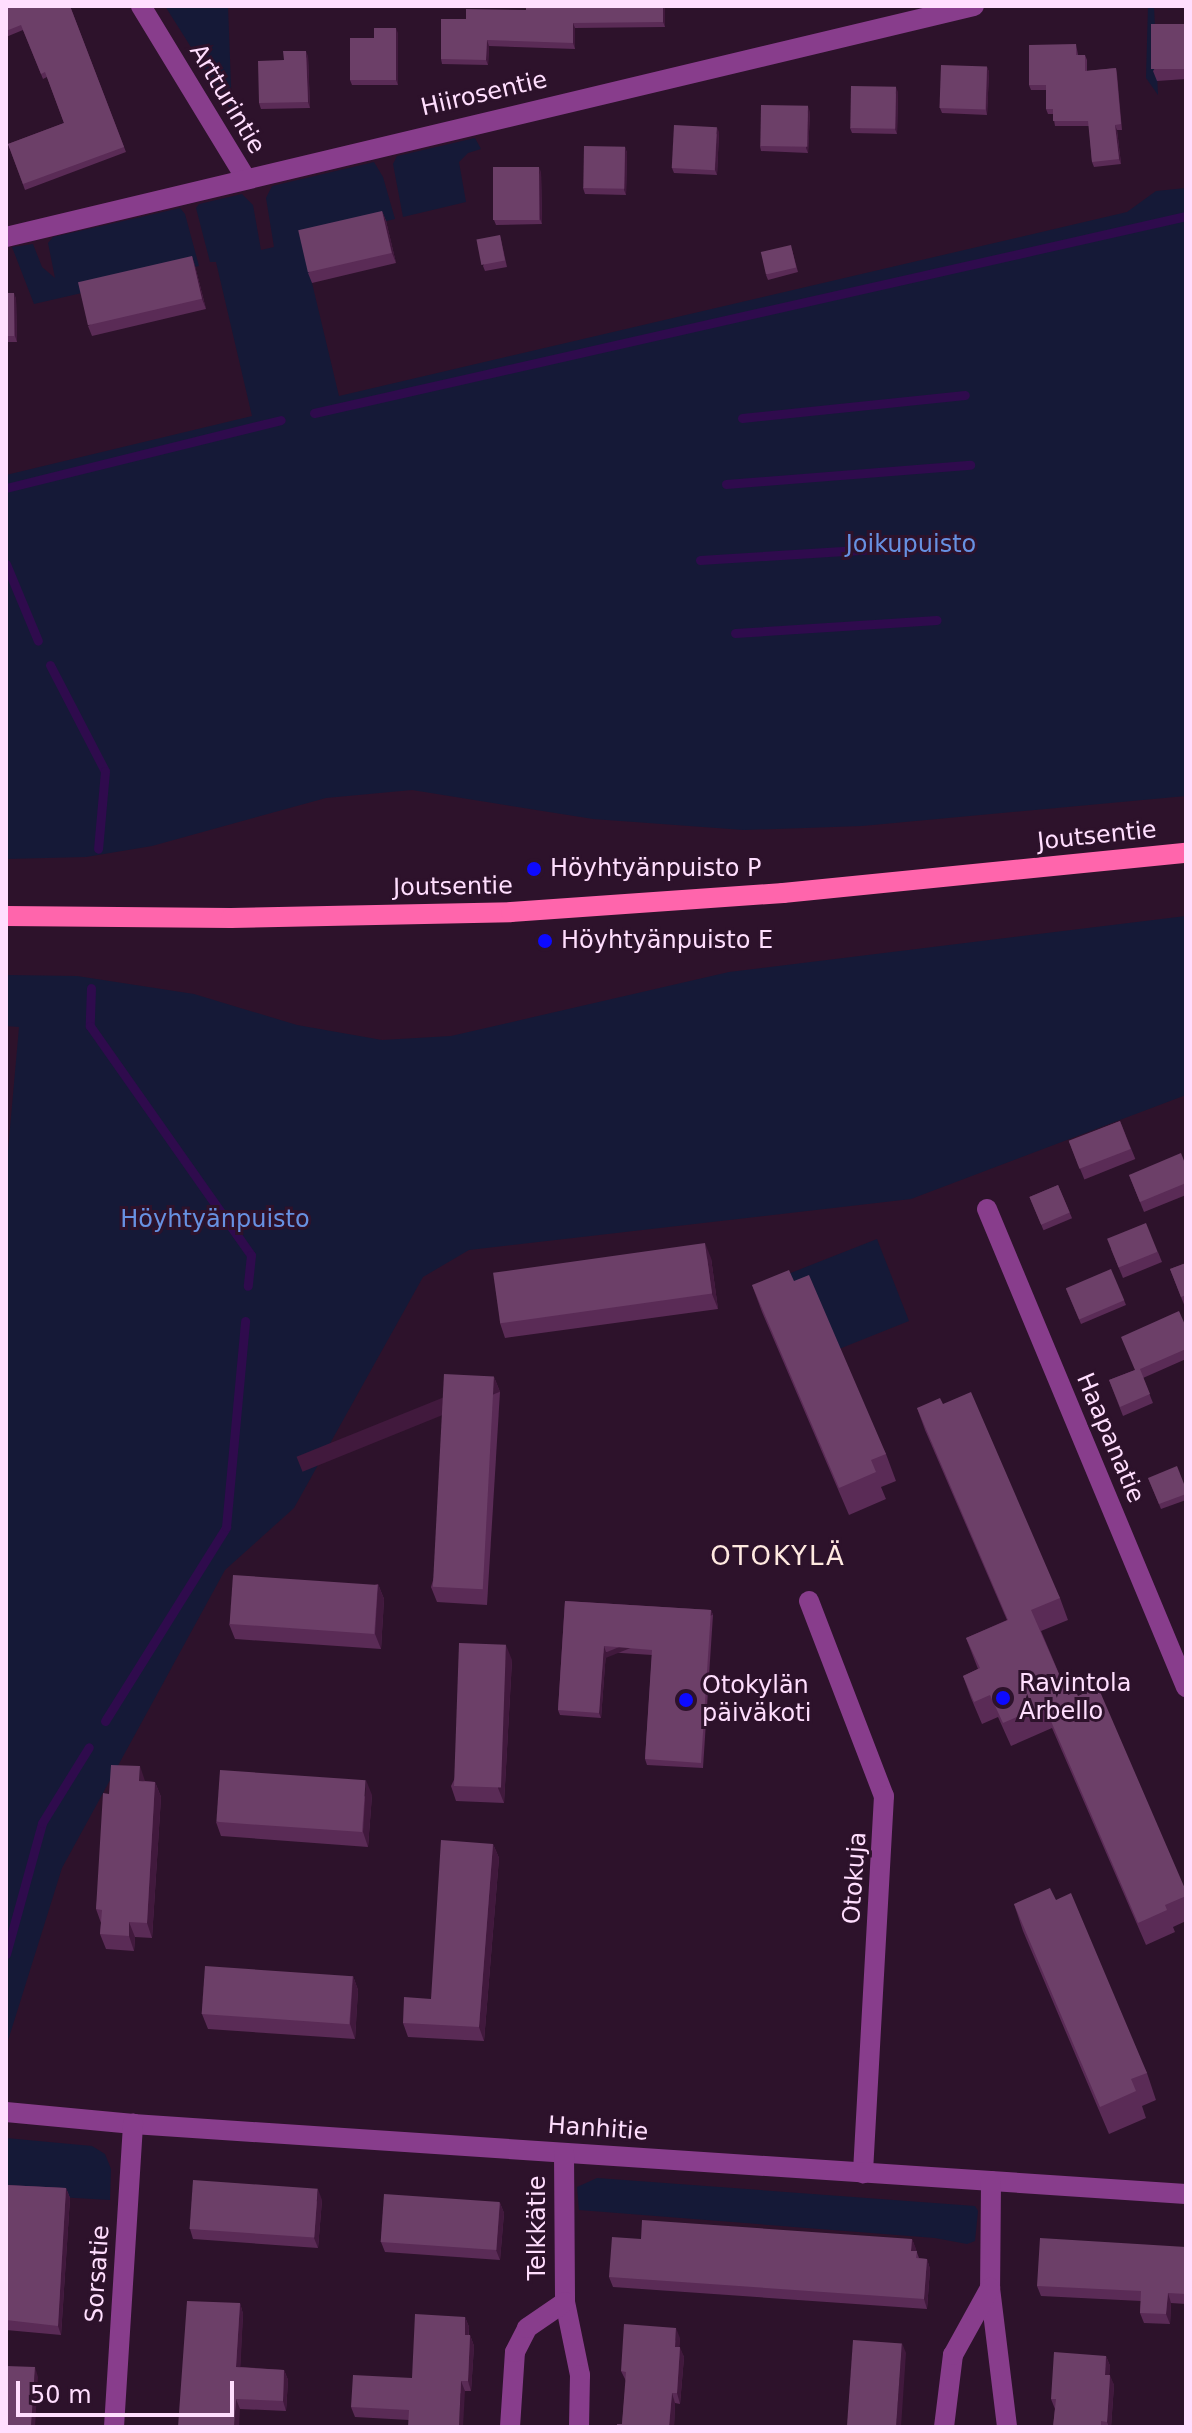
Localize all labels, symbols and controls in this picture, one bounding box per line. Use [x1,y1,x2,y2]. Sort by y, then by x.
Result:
street label: Artturintie [183,39,271,159]
street label: Hiirosentie [418,65,550,123]
park label: Joikupuisto [846,531,976,559]
street label: Joutsentie [1036,815,1158,857]
place label: Höyhtyänpuisto P [550,855,761,883]
marker: Höyhtyänpuisto P [525,860,543,878]
street label: Joutsentie [393,872,513,902]
place label: Höyhtyänpuisto E [561,927,773,955]
marker: Höyhtyänpuisto E [536,932,554,950]
park label: Höyhtyänpuisto [120,1206,310,1234]
street label: Haapanatie [1070,1369,1150,1507]
district label: OTOKYLÄ [710,1541,846,1573]
place label: Ravintola Arbello [1019,1670,1131,1726]
place label: Otokylän päiväkoti [702,1672,811,1728]
marker: Ravintola Arbello [994,1689,1012,1707]
marker: Otokylän päiväkoti [677,1691,695,1709]
street label: Otokuja [837,1831,873,1925]
street label: Hanhitie [547,2111,649,2147]
street label: Telkkätie [524,2176,552,2280]
street label: Sorsatie [80,2224,116,2324]
scale bar [20,2365,238,2415]
text: 50 m [30,2381,92,2409]

